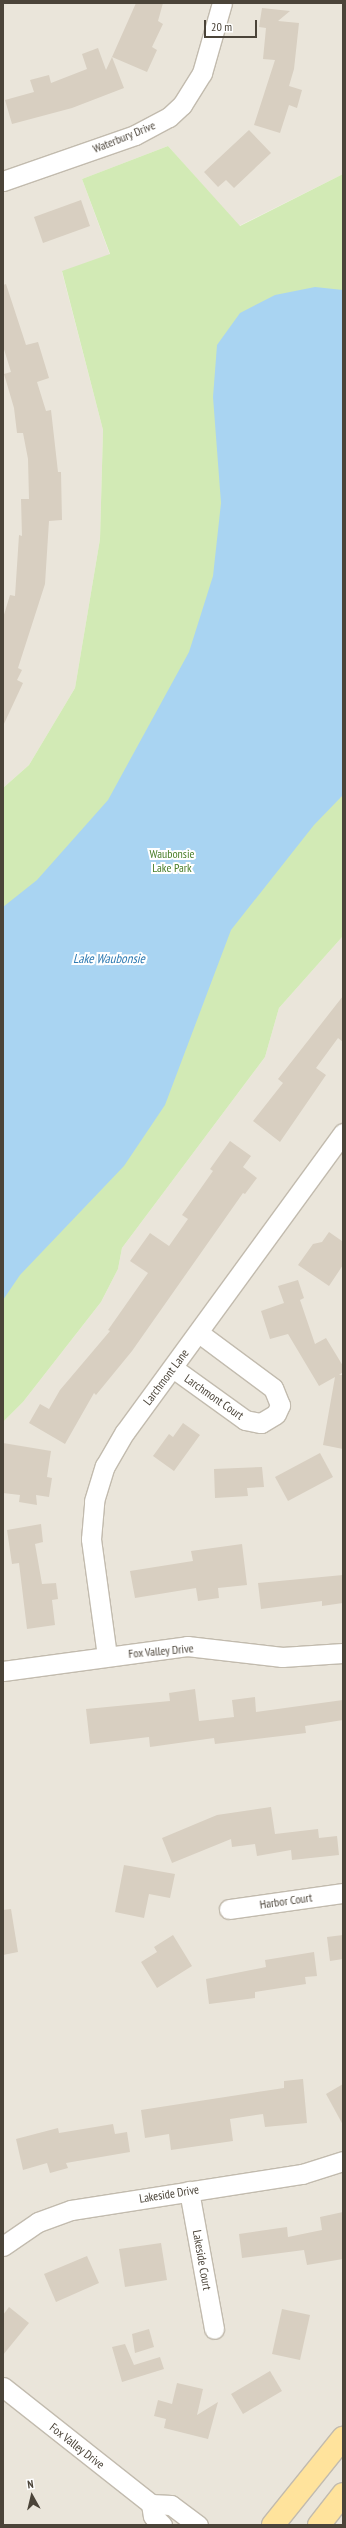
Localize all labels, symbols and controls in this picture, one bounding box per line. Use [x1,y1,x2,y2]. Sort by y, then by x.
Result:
scale bar [206,12,259,38]
text: 20 m [211,19,232,34]
street label: Waterbury Drive [90,118,158,156]
park label: Waubonsie Lake Park [150,847,194,875]
water label: Lake Waubonsie [73,951,145,967]
street label: Larchmont Lane [140,1346,192,1408]
street label: Larchmont Court [182,1371,246,1423]
street label: Fox Valley Drive [127,1641,195,1661]
street label: Harbor Court [259,1890,313,1912]
street label: Lakeside Drive [138,2182,200,2206]
street label: Lakeside Court [190,2229,214,2291]
street label: Fox Valley Drive [46,2420,108,2472]
north arrow [12,2476,52,2516]
text: N [26,2477,34,2491]

